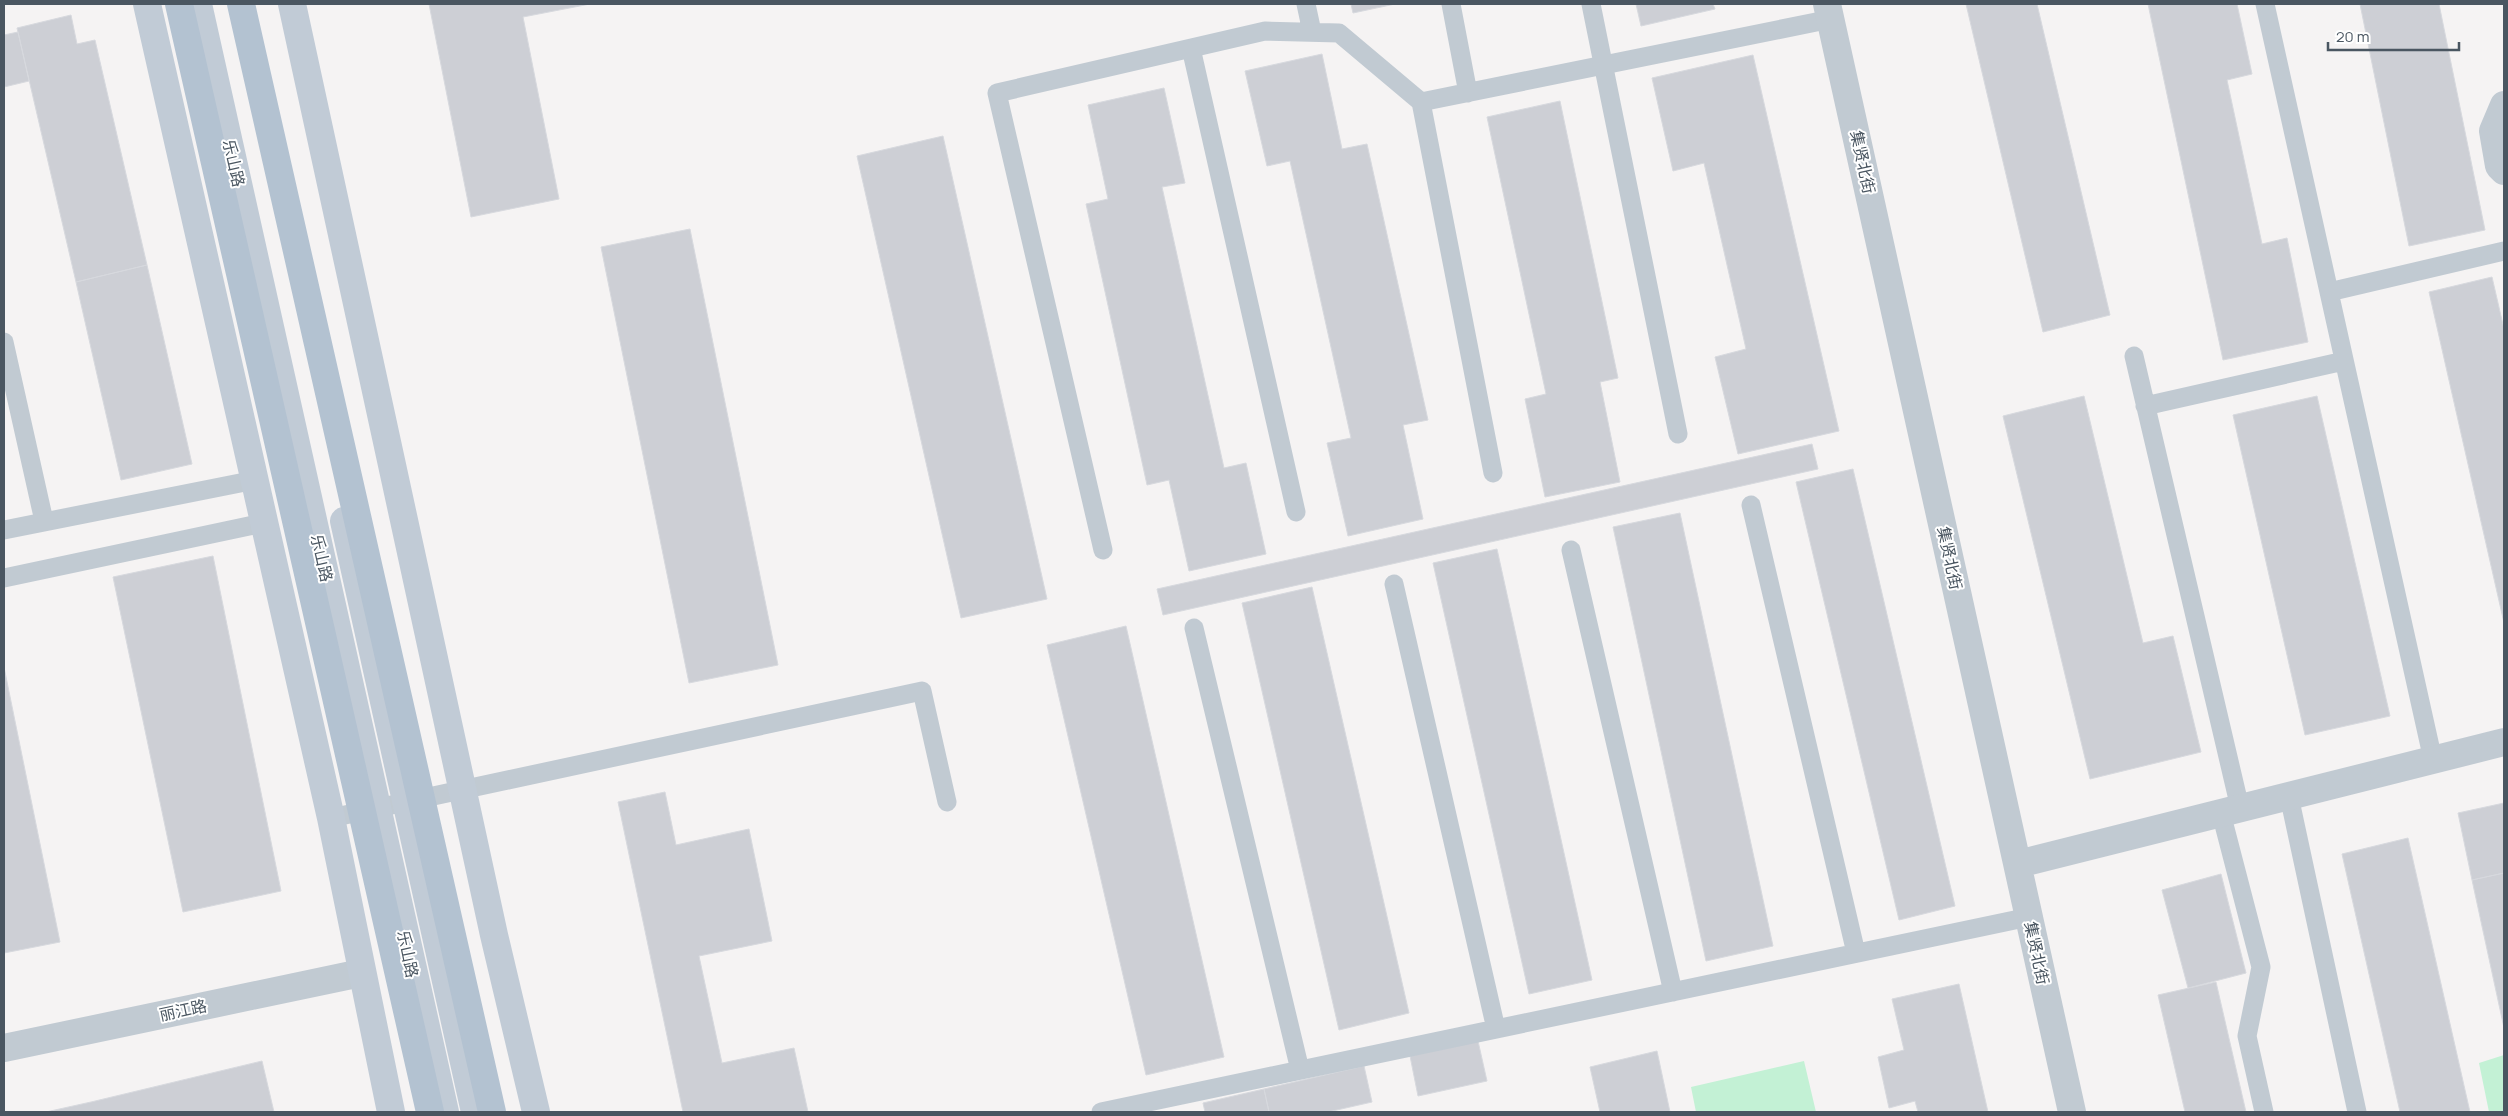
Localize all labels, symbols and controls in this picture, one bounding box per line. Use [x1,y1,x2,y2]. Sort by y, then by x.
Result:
scale bar [2328,20,2459,52]
text: 20 m [2336,26,2369,47]
street label: 集贤北街 [1846,128,1880,196]
street label: 乐山路 [218,137,250,189]
street label: 集贤北街 [1933,524,1967,592]
street label: 乐山路 [306,532,338,584]
street label: 集贤北街 [2020,919,2054,987]
street label: 乐山路 [392,928,424,980]
street label: 丽江路 [157,994,209,1026]

